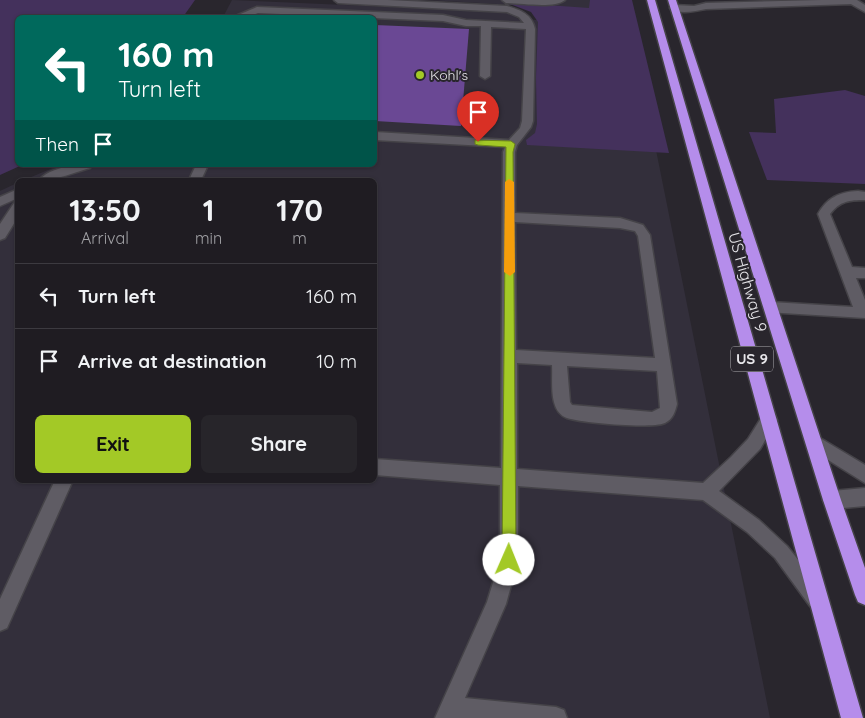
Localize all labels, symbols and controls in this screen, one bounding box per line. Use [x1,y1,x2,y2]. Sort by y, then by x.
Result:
text: 160 m [118,32,215,76]
icon: left [35,35,100,100]
place label: Kohl's [430,66,468,84]
marker: Kohl's [414,69,426,81]
text: Turn left [118,75,201,103]
pin [457,91,499,142]
icon: arrive [464,98,492,126]
icon: arrive [89,130,117,158]
text: Then [35,132,79,156]
text: 13:50 [69,191,141,229]
text: 1 [203,191,214,229]
text: 170 [276,191,323,229]
text: Arrival [81,228,129,248]
text: min [195,228,222,248]
text: m [292,228,307,248]
street label: US Highway 9 [724,230,772,334]
icon: left [35,282,63,310]
text: Turn left [78,284,156,308]
text: 160 m [306,284,357,308]
road number: US 9 [731,346,773,372]
icon: arrive [35,347,63,375]
text: Arrive at destination [78,349,267,373]
text: 10 m [316,349,357,373]
button: Exit [35,415,191,473]
button: Share [201,415,357,473]
position arrow [482,533,534,585]

